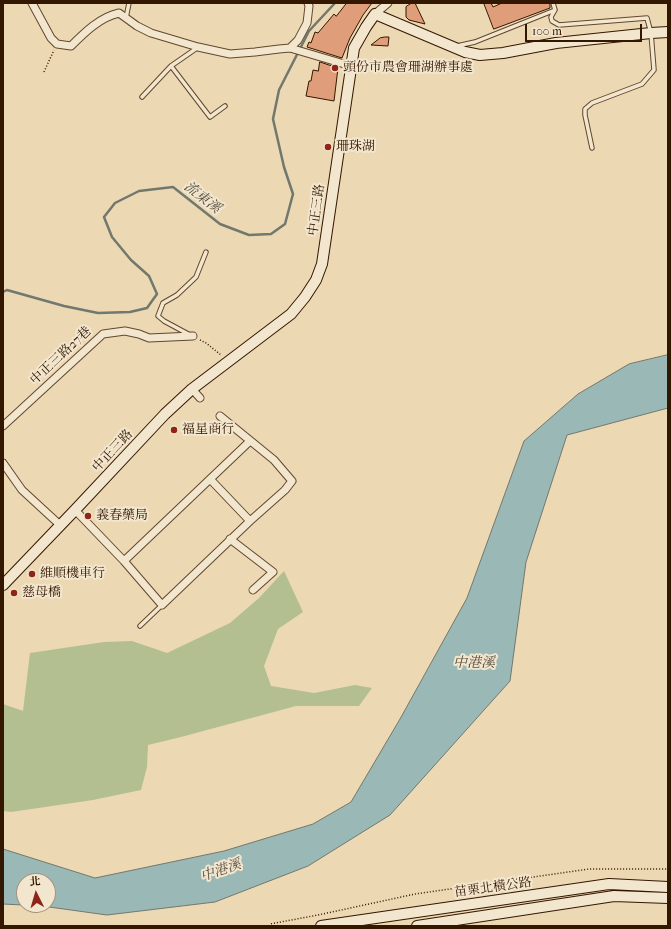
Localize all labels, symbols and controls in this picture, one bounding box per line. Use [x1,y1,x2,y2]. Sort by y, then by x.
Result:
scale bar [527,16,644,42]
text: 100 m [532,24,562,38]
place label: 頭份市農會珊湖辦事處 [343,60,473,76]
marker: 頭份市農會珊湖辦事處 [330,63,340,73]
place label: 珊珠湖 [336,139,375,155]
marker: 珊珠湖 [323,142,333,152]
water label: 流東溪 [180,178,224,218]
street label: 中正三路 [306,183,328,237]
street label: 中正三路27巷 [27,324,95,388]
place label: 福星商行 [182,422,234,438]
marker: 福星商行 [169,425,179,435]
street label: 中正三路 [90,427,136,475]
place label: 義春藥局 [96,508,148,524]
marker: 義春藥局 [83,511,93,521]
place label: 維順機車行 [40,566,105,582]
marker: 維順機車行 [27,569,37,579]
place label: 慈母橋 [22,585,61,601]
marker: 慈母橋 [9,588,19,598]
water label: 中港溪 [453,656,495,672]
water label: 中港溪 [198,856,244,886]
north arrow [16,873,56,913]
text: 北 [29,875,41,888]
street label: 苗栗北橫公路 [453,875,533,901]

